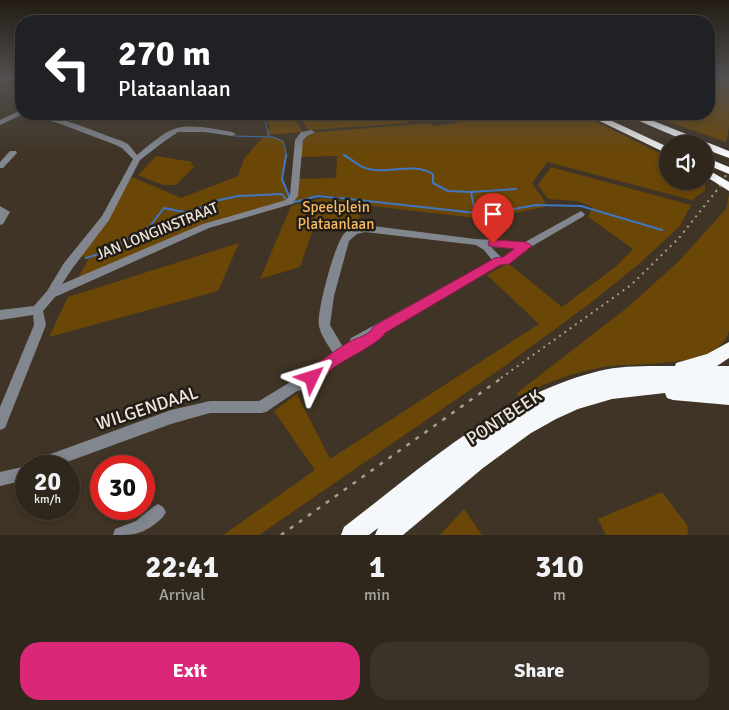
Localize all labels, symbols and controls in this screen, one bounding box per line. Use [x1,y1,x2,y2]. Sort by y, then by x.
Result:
text: 270 m [118,32,211,75]
icon: left [35,35,100,100]
text: Plataanlaan [118,75,231,102]
map controls [659,135,714,190]
button: sound [659,135,714,190]
pin [472,193,514,244]
street label: JAN LONGINSTRAAT [93,198,221,264]
park label: Speelplein Plataanlaan [298,198,374,233]
icon: arrive [479,200,507,228]
position arrow [285,351,337,403]
street label: WILGENDAAL [93,381,201,435]
street label: PONTBEEK [462,384,546,449]
speed limit sign: 30 [90,455,155,520]
text: 20 [34,466,61,497]
text: km/h [34,492,61,507]
text: 22:41 [145,549,219,586]
text: 1 [369,549,385,586]
text: 310 [535,549,584,586]
text: Arrival [159,585,205,605]
text: min [364,585,390,605]
text: m [553,585,566,605]
button: Exit [20,642,360,700]
button: Share [370,642,709,700]

